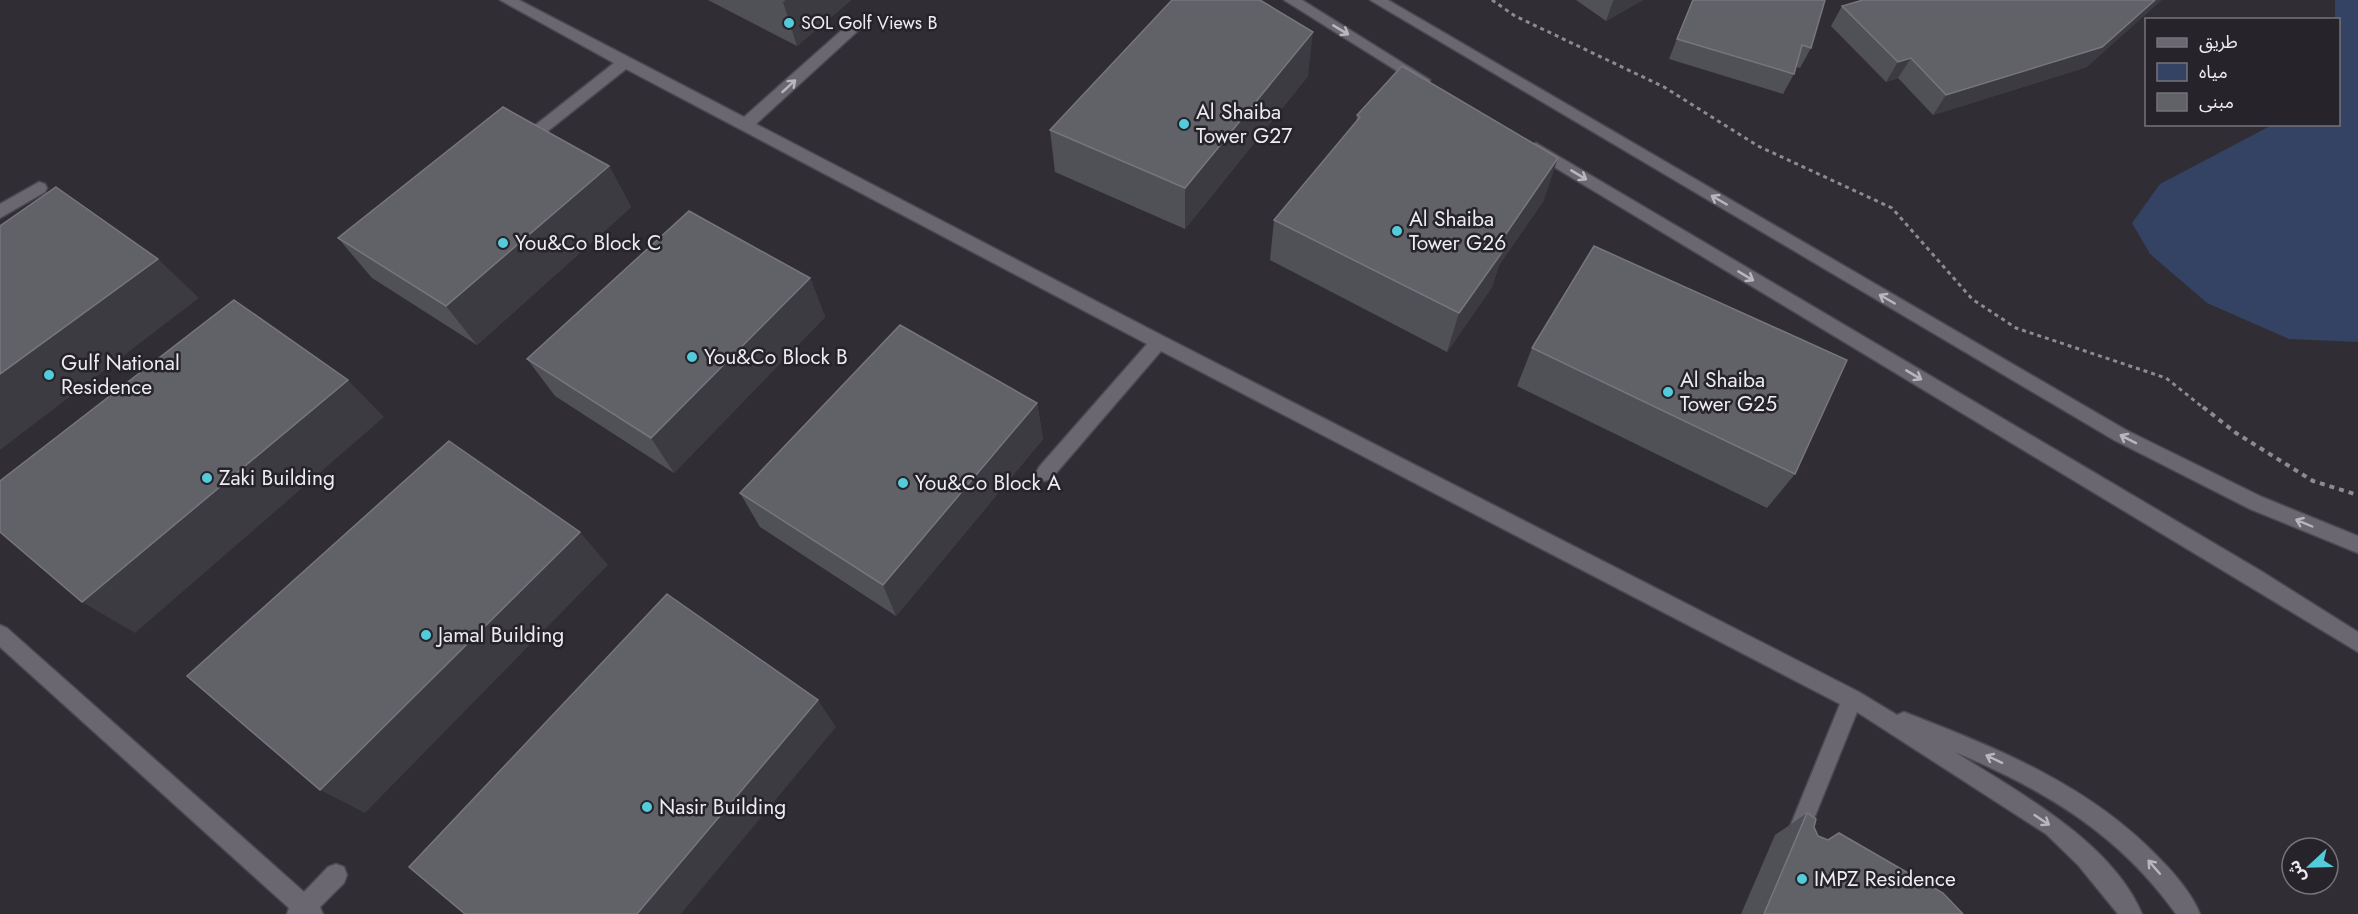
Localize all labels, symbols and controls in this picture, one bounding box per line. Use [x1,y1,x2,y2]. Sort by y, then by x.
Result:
place label: SOL Golf Views B [801,10,938,36]
marker: SOL Golf Views B [782,16,796,30]
legend [2145,18,2340,126]
one-way arrow [1332,25,1349,37]
text: طريق [2199,29,2238,55]
text: مياه [2199,59,2228,85]
one-way arrow [781,79,796,93]
text: مبنى [2199,89,2234,115]
place label: Al Shaiba Tower G27 [1196,97,1292,151]
marker: Al Shaiba Tower G27 [1177,117,1191,131]
one-way arrow [1570,169,1587,181]
one-way arrow [1710,194,1727,206]
place label: Al Shaiba Tower G26 [1409,204,1506,258]
marker: Al Shaiba Tower G26 [1390,224,1404,238]
place label: You&Co Block C [515,228,661,258]
marker: You&Co Block C [496,236,510,250]
one-way arrow [1737,270,1754,282]
one-way arrow [1879,293,1896,305]
place label: You&Co Block B [704,342,848,372]
place label: Gulf National Residence [61,348,180,402]
marker: You&Co Block B [685,350,699,364]
place label: Al Shaiba Tower G25 [1680,365,1777,419]
marker: Gulf National Residence [42,368,56,382]
one-way arrow [1905,370,1922,382]
marker: Al Shaiba Tower G25 [1661,385,1675,399]
one-way arrow [2120,433,2137,445]
place label: Zaki Building [219,463,335,493]
place label: You&Co Block A [915,468,1061,498]
marker: Zaki Building [200,471,214,485]
marker: You&Co Block A [896,476,910,490]
one-way arrow [2295,517,2313,528]
place label: Jamal Building [435,620,564,650]
marker: Jamal Building [419,628,433,642]
one-way arrow [1985,752,2003,764]
place label: Nasir Building [659,792,786,822]
marker: Nasir Building [640,800,654,814]
one-way arrow [2033,813,2050,826]
north arrow [2280,836,2340,896]
text: ش [2282,857,2311,886]
one-way arrow [2147,860,2161,875]
place label: IMPZ Residence [1814,864,1956,894]
marker: IMPZ Residence [1795,872,1809,886]

